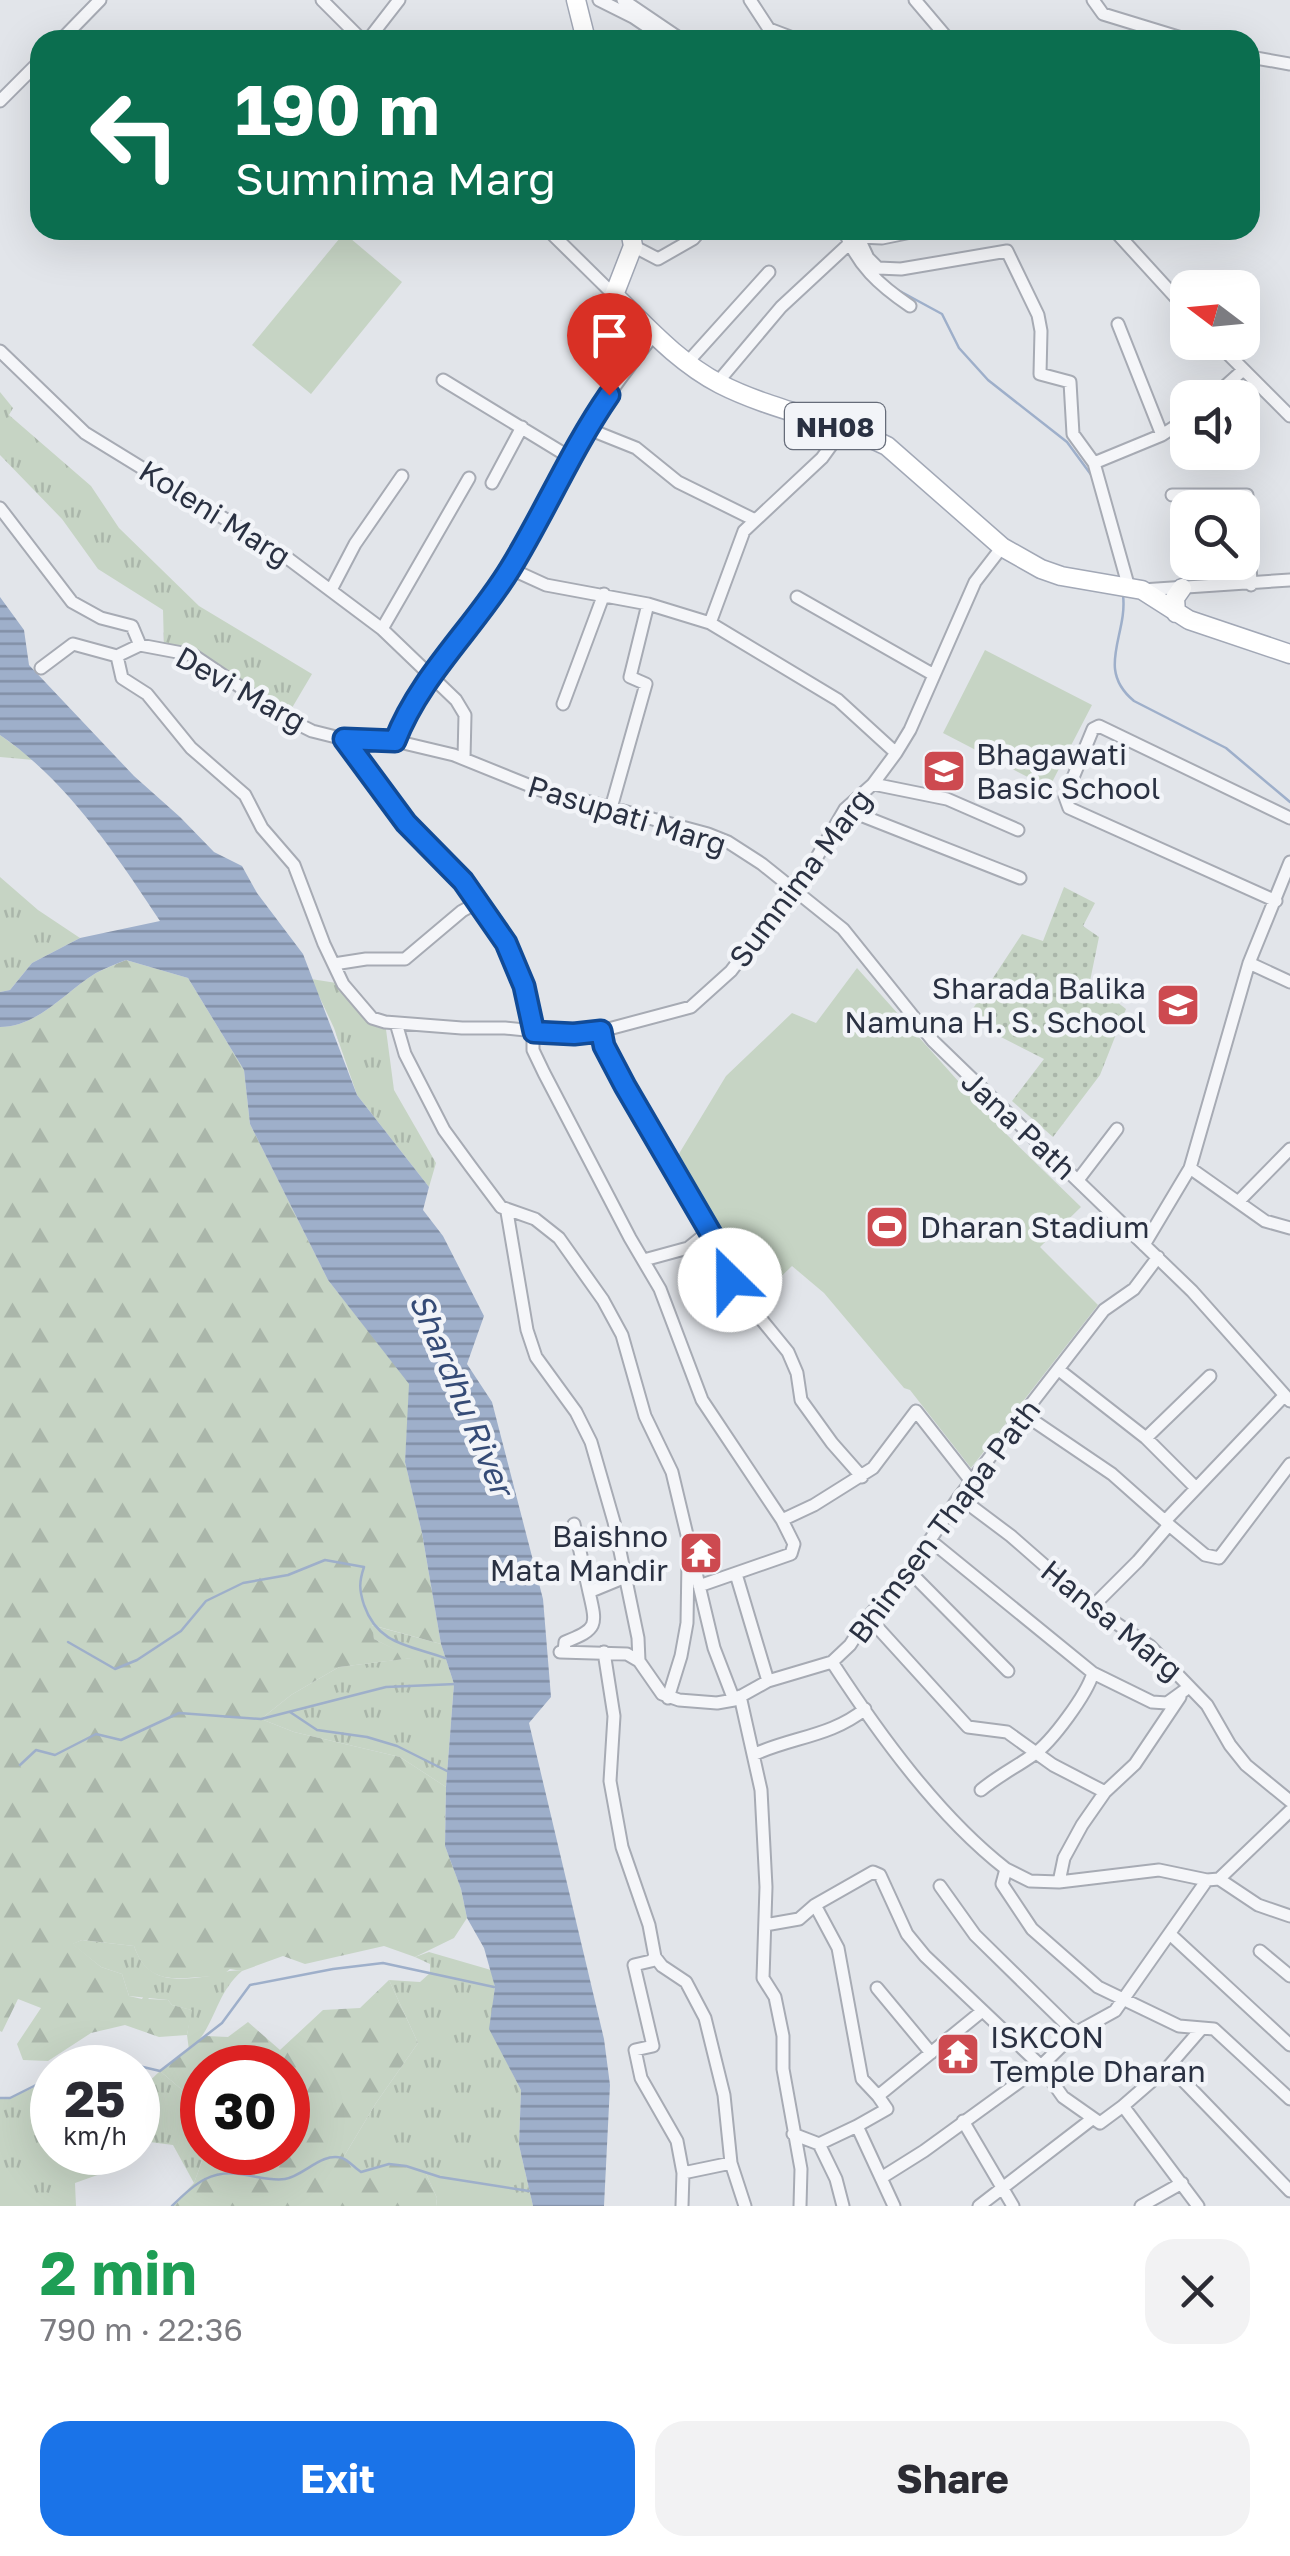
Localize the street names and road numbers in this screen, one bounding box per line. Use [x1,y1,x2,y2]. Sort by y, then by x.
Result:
road number: NH08 [785,403,885,449]
street label: Koleni Marg [133,452,297,574]
street label: Devi Marg [170,639,312,739]
street label: Pasupati Marg [523,768,731,862]
street label: Sumnima Marg [721,782,879,974]
street label: Jana Path [954,1063,1084,1187]
street label: Bhimsen Thapa Path [841,1392,1047,1650]
street label: Hansa Marg [1034,1552,1190,1688]

